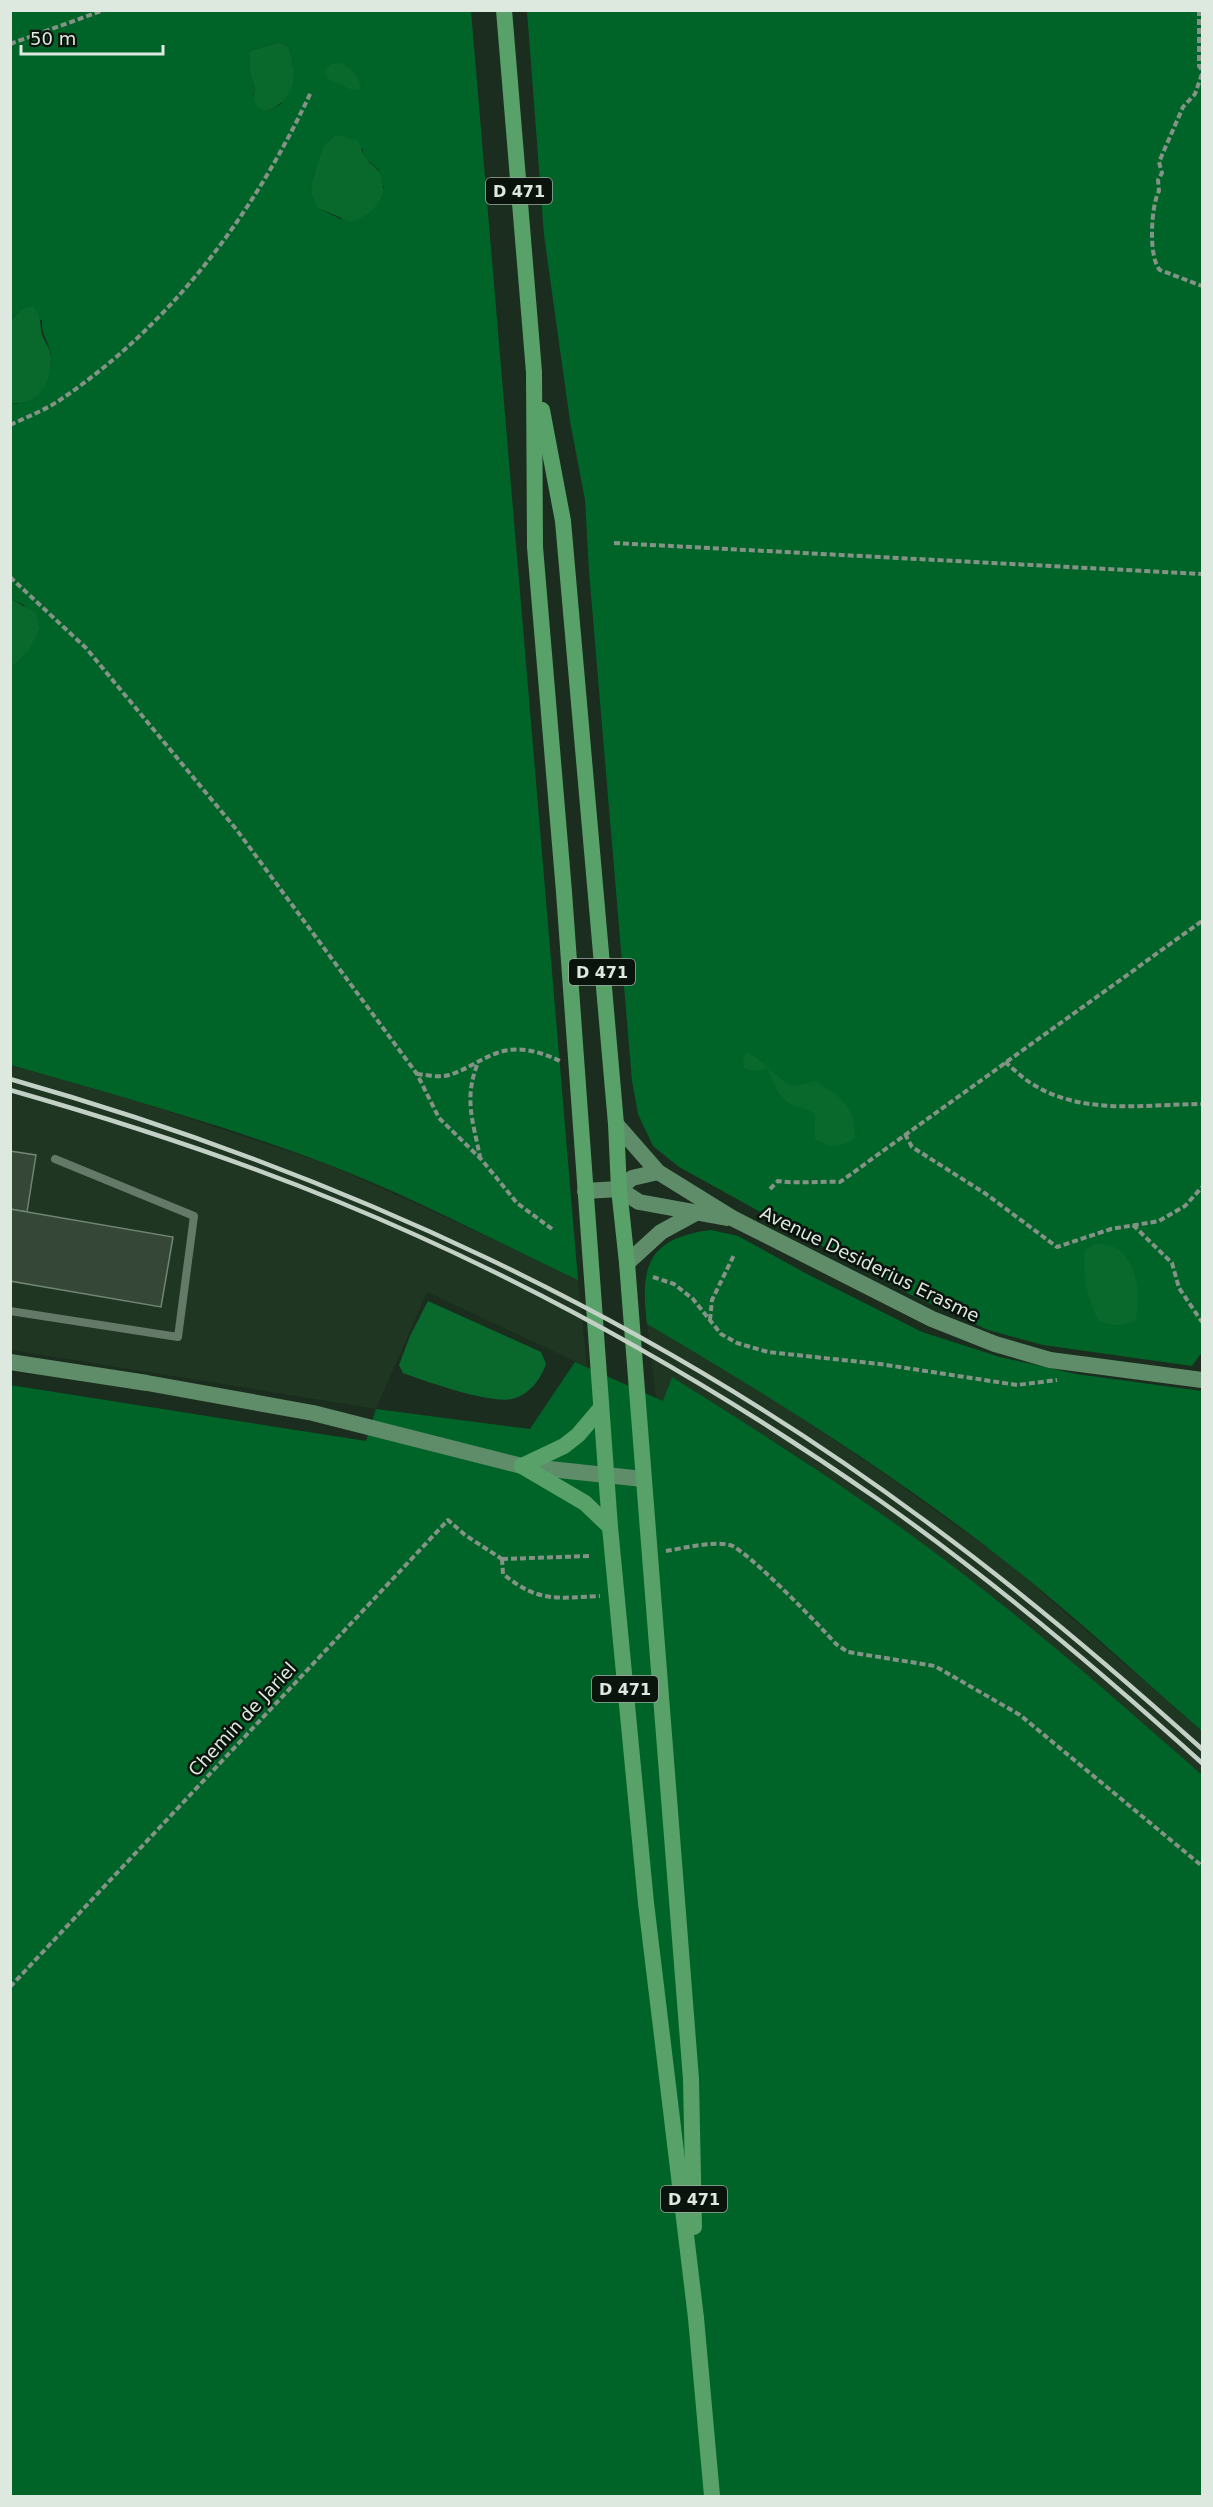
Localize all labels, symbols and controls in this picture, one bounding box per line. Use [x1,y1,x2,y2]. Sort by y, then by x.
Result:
scale bar [21,18,164,56]
text: 50 m [30,28,76,49]
road number: D 471 [486,178,552,204]
road number: D 471 [569,959,635,985]
street label: Avenue Desiderius Erasme [757,1202,983,1326]
street label: Chemin de Jariel [184,1658,300,1780]
road number: D 471 [592,1676,658,1702]
road number: D 471 [661,2186,727,2212]

